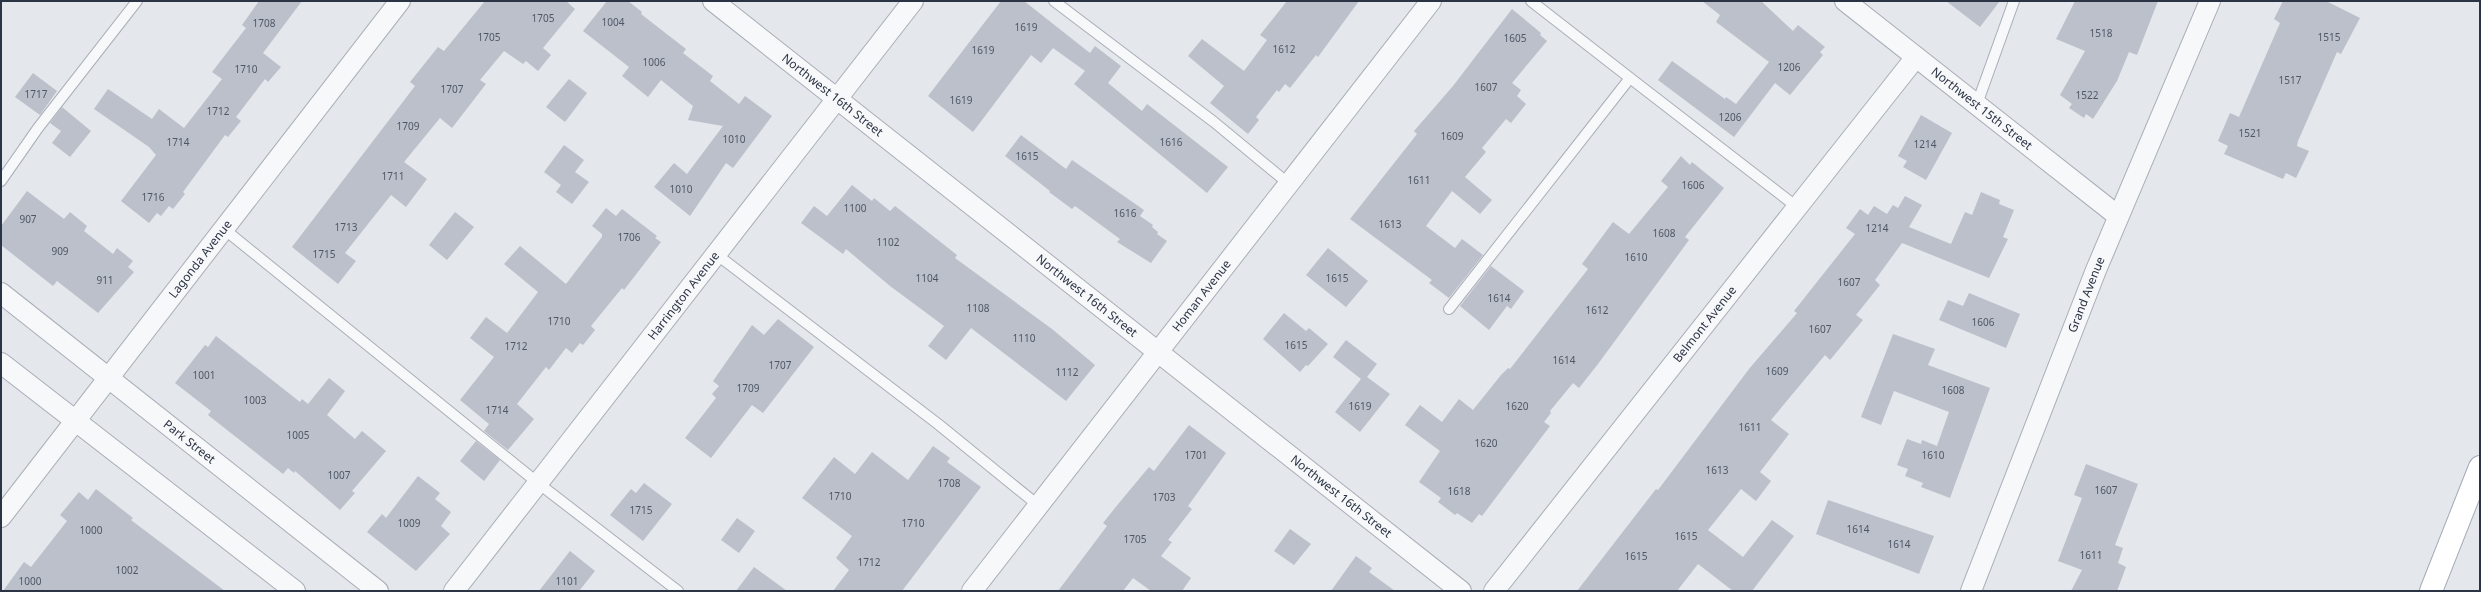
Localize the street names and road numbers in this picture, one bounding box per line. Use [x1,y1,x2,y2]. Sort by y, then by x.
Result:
street label: Northwest 16th Street [778,49,887,140]
street label: Northwest 15th Street [1928,63,2037,154]
street label: Lagonda Avenue [164,216,236,301]
street label: Harrington Avenue [643,248,723,343]
street label: Northwest 16th Street [1033,250,1142,341]
street label: Grand Avenue [2063,254,2109,335]
street label: Homan Avenue [1168,256,1235,335]
street label: Belmont Avenue [1669,282,1740,366]
street label: Park Street [160,416,220,468]
street label: Northwest 16th Street [1287,451,1396,542]

